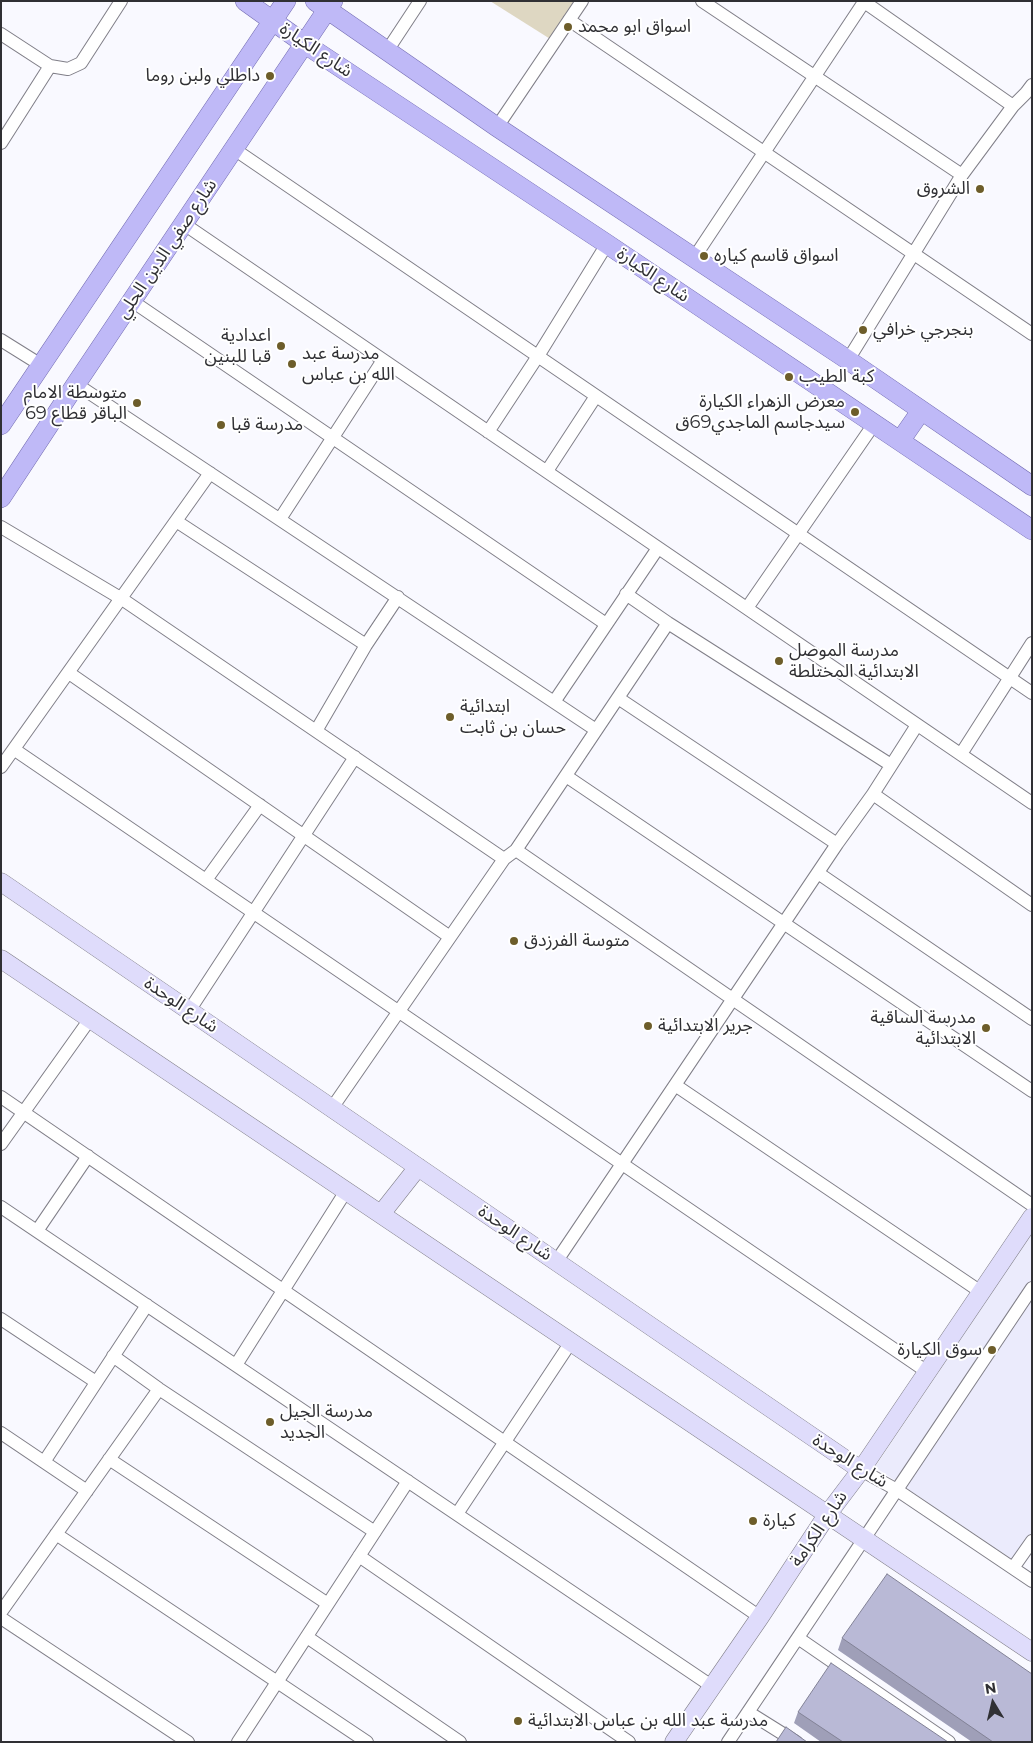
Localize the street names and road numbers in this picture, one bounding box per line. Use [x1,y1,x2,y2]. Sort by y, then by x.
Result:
street label: شارع الكيارة [276,18,356,82]
street label: شارع صفي الدين الحلي [112,175,222,323]
street label: شارع الكيارة [613,243,693,307]
street label: شارع الوحدة [140,972,222,1038]
street label: شارع الوحدة [474,1200,556,1266]
street label: شارع الوحدة [808,1429,892,1493]
street label: شارع الكرامة [786,1487,852,1571]

